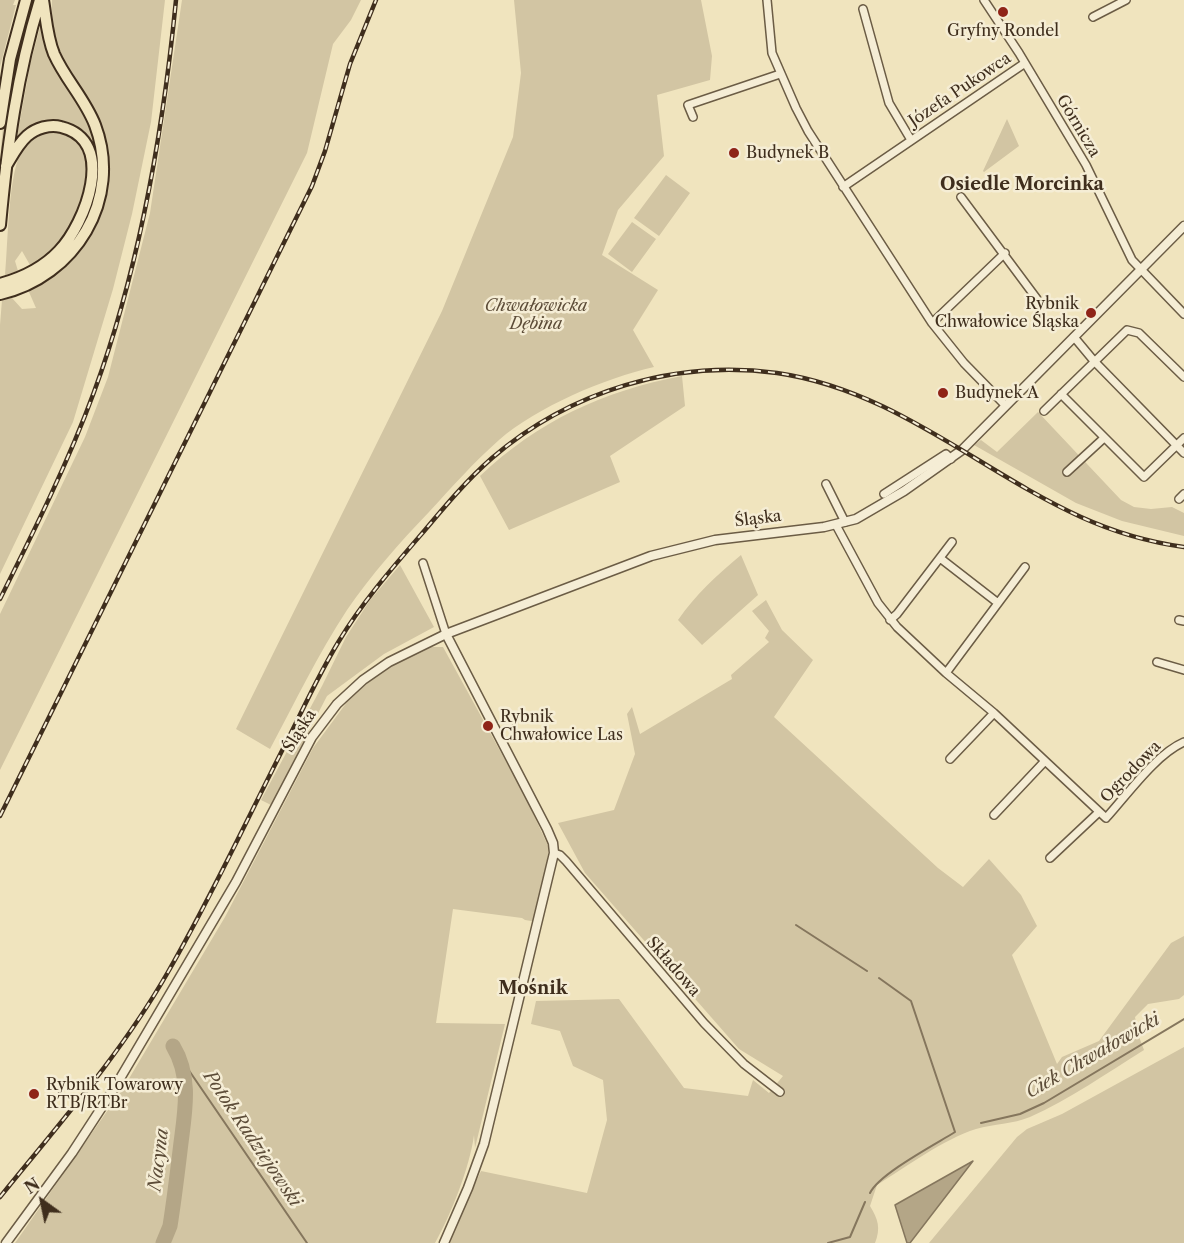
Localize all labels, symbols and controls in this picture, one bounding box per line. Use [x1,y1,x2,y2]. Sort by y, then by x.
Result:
marker: Gryfny Rondel [996,5,1010,19]
place label: Gryfny Rondel [947,21,1059,41]
street label: Józefa Pukowca [905,49,1015,131]
street label: Górnicza [1052,91,1104,161]
place label: Budynek B [746,143,829,163]
marker: Budynek B [727,146,741,160]
district label: Osiedle Morcinka [940,174,1104,196]
place label: Rybnik Chwałowice Śląska [935,294,1079,332]
park label: Chwałowicka Dębina [485,296,587,334]
marker: Rybnik Chwałowice Śląska [1084,306,1098,320]
place label: Budynek A [955,383,1039,403]
marker: Budynek A [936,386,950,400]
street label: Śląska [733,507,783,531]
street label: Śląska [279,706,321,756]
place label: Rybnik Chwałowice Las [500,707,623,745]
marker: Rybnik Chwałowice Las [481,719,495,733]
street label: Ogrodowa [1097,737,1165,807]
street label: Składowa [642,933,704,1001]
district label: Mośnik [498,978,568,1000]
water label: Ciek Chwałowicki [1022,1009,1164,1103]
water label: Potok Radziejowski [198,1067,306,1211]
place label: Rybnik Towarowy RTB/RTBr [46,1075,183,1113]
marker: Rybnik Towarowy RTB/RTBr [27,1087,41,1101]
water label: Nacyna [144,1127,174,1193]
north arrow [12,1171,72,1231]
text: N [21,1174,43,1198]

